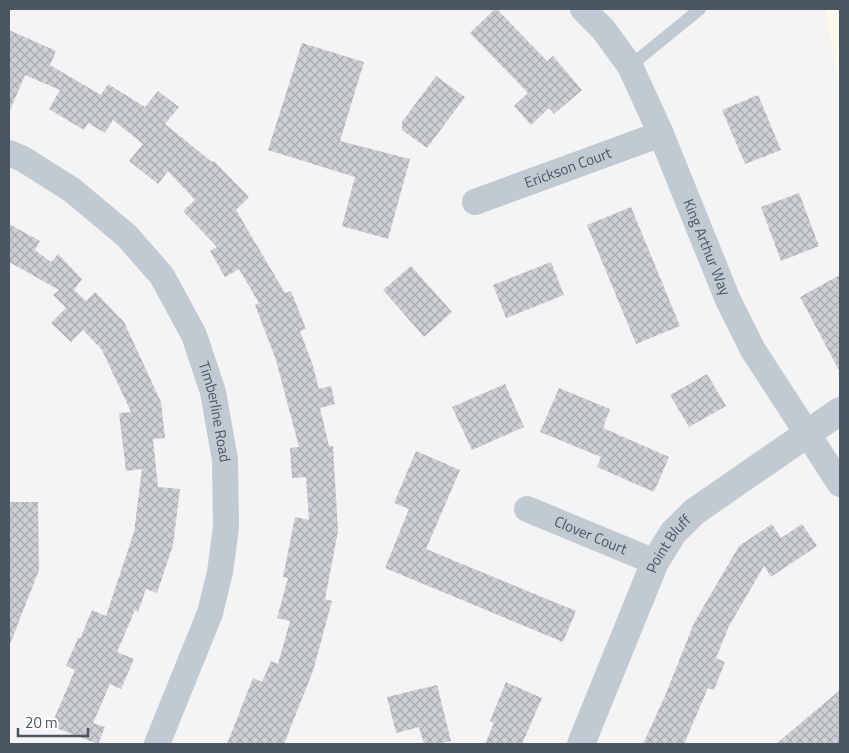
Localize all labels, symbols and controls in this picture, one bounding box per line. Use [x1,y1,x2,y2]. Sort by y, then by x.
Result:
street label: Erickson Court [521,141,615,194]
street label: King Arthur Way [677,195,737,299]
street label: Timberline Road [193,358,237,464]
street label: Point Bluff [640,509,696,576]
street label: Clover Court [551,510,632,561]
scale bar [18,706,88,738]
text: 20 m [25,711,58,734]

